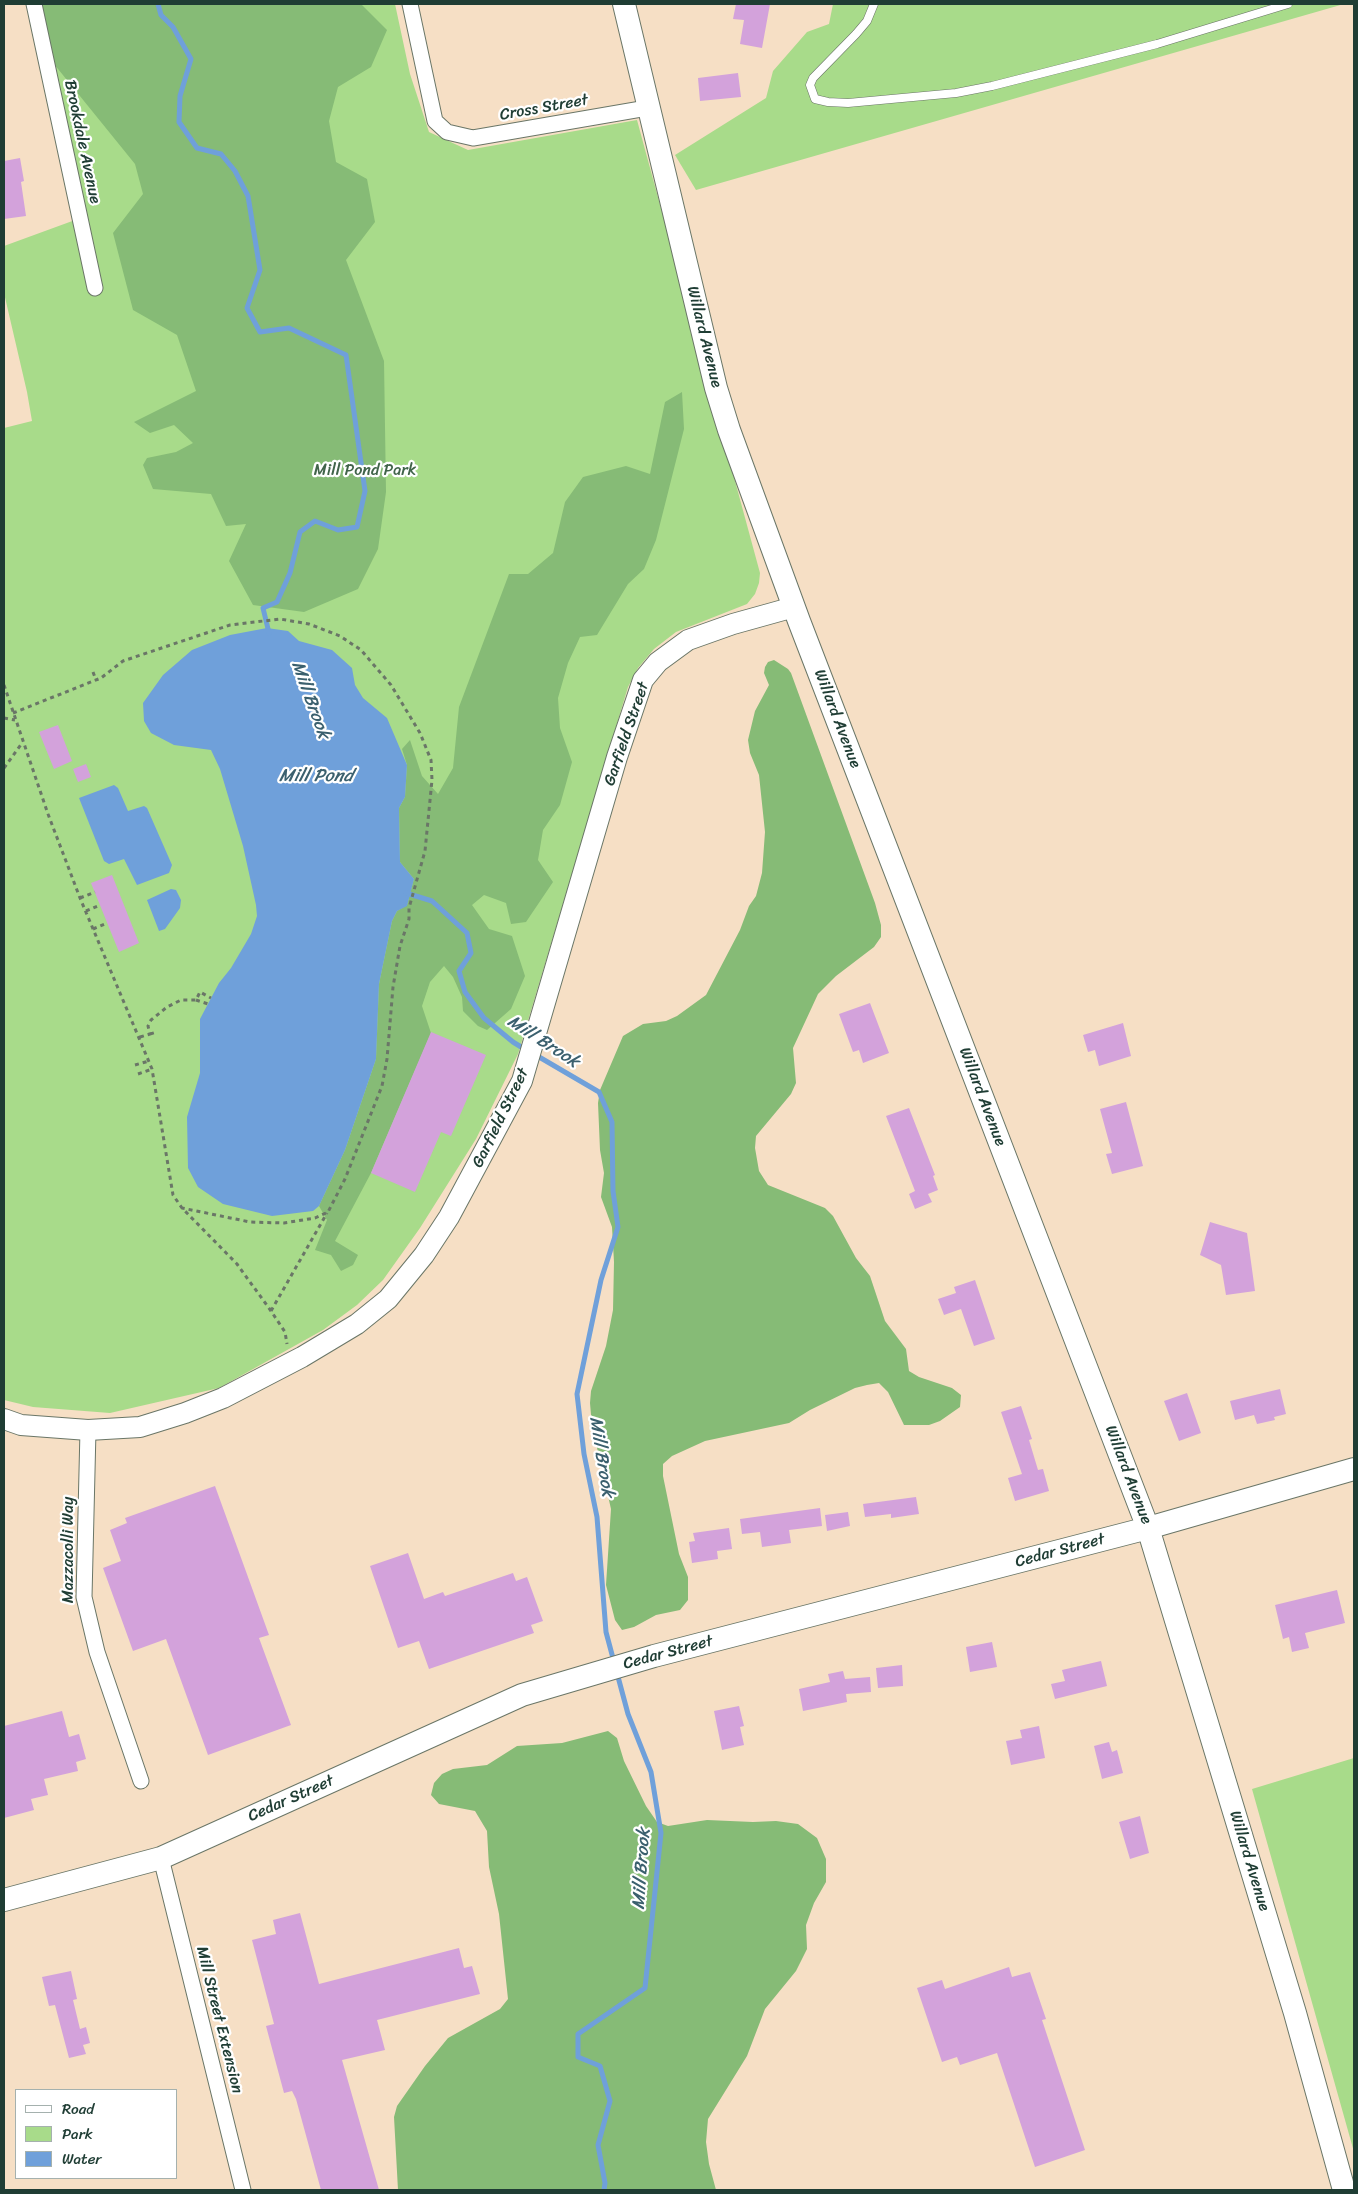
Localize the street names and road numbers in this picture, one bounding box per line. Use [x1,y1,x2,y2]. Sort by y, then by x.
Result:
street label: Brookdale Avenue [60,78,104,206]
street label: Cross Street [498,91,590,125]
street label: Willard Avenue [682,284,726,390]
street label: Willard Avenue [809,667,865,771]
street label: Garfield Street [600,680,654,788]
street label: Willard Avenue [954,1045,1010,1149]
street label: Garfield Street [469,1065,533,1171]
street label: Willard Avenue [1100,1423,1156,1527]
street label: Mazzacolli Way [59,1497,79,1603]
street label: Cedar Street [1013,1530,1107,1572]
street label: Cedar Street [621,1632,715,1674]
street label: Cedar Street [245,1772,337,1826]
street label: Willard Avenue [1225,1808,1273,1914]
street label: Mill Street Extension [191,1945,247,2095]

